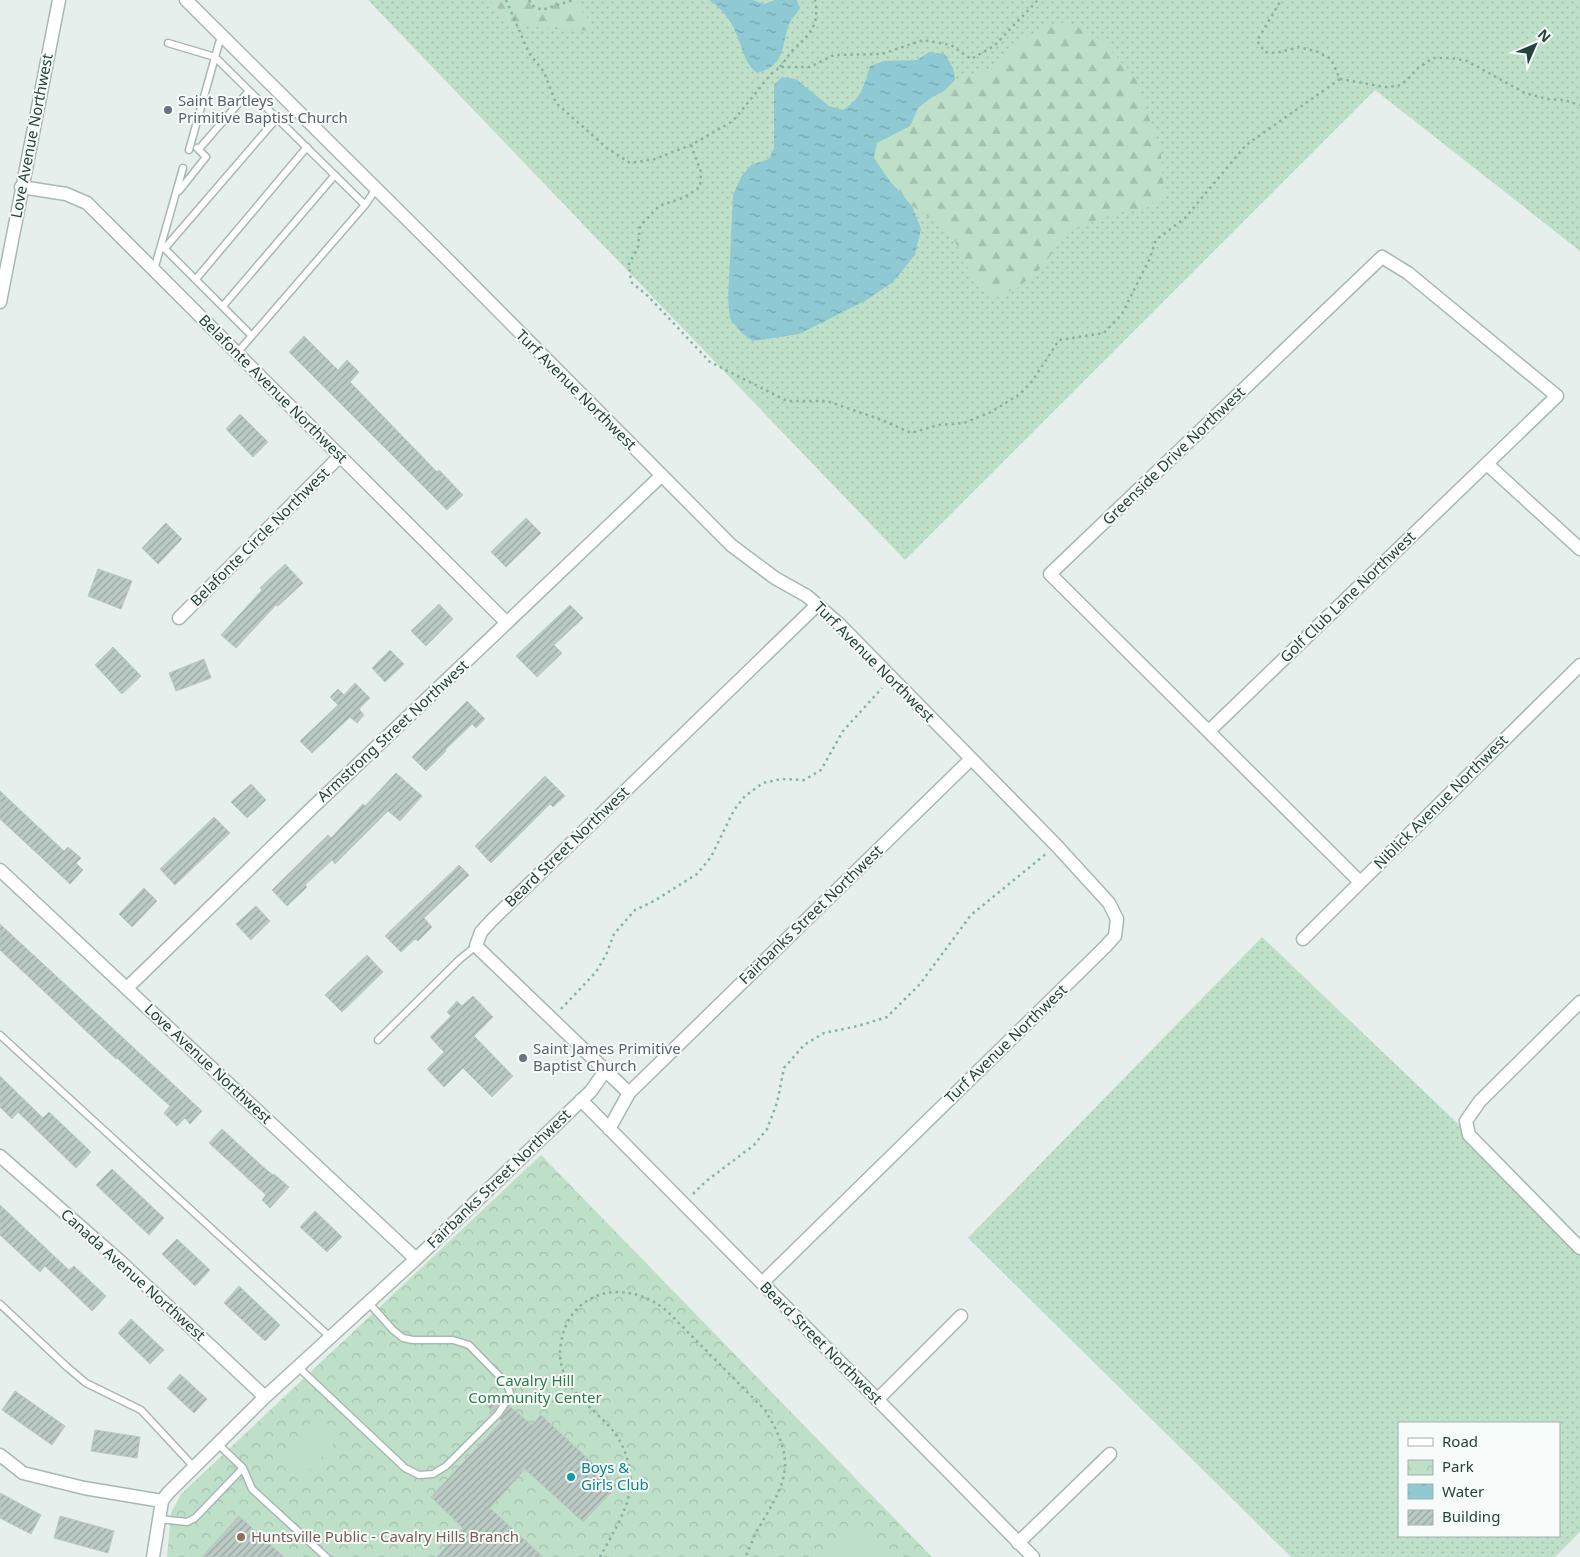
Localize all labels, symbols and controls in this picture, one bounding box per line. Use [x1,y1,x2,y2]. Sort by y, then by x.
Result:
north arrow [1510,20,1560,70]
text: N [1534,25,1555,46]
street label: Love Avenue Northwest [5,51,57,220]
place label: Saint Bartleys Primitive Baptist Church [178,90,348,127]
marker: Saint Bartleys Primitive Baptist Church [162,104,174,116]
street label: Belafonte Avenue Northwest [195,310,353,467]
street label: Turf Avenue Northwest [512,325,642,454]
street label: Greenside Drive Northwest [1098,381,1249,529]
street label: Belafonte Circle Northwest [186,462,333,610]
street label: Golf Club Lane Northwest [1275,526,1420,666]
street label: Turf Avenue Northwest [810,597,940,726]
street label: Armstrong Street Northwest [312,654,473,806]
street label: Niblick Avenue Northwest [1369,729,1512,873]
street label: Beard Street Northwest [500,781,633,911]
street label: Fairbanks Street Northwest [734,840,887,988]
street label: Turf Avenue Northwest [940,979,1071,1107]
street label: Love Avenue Northwest [141,999,277,1128]
place label: Saint James Primitive Baptist Church [533,1038,681,1075]
marker: Saint James Primitive Baptist Church [517,1052,529,1064]
street label: Fairbanks Street Northwest [422,1104,575,1252]
street label: Canada Avenue Northwest [57,1204,211,1345]
street label: Beard Street Northwest [756,1277,888,1408]
park label: Cavalry Hill Community Center [468,1370,602,1407]
legend [1398,1422,1560,1537]
text: Road [1442,1431,1478,1451]
text: Park [1442,1456,1474,1476]
place label: Boys & Girls Club [581,1457,649,1494]
marker: Boys & Girls Club [565,1471,577,1483]
text: Water [1442,1481,1484,1501]
text: Building [1442,1506,1500,1526]
place label: Huntsville Public - Cavalry Hills Branch [251,1526,519,1546]
marker: Huntsville Public - Cavalry Hills Branch [235,1531,247,1543]

